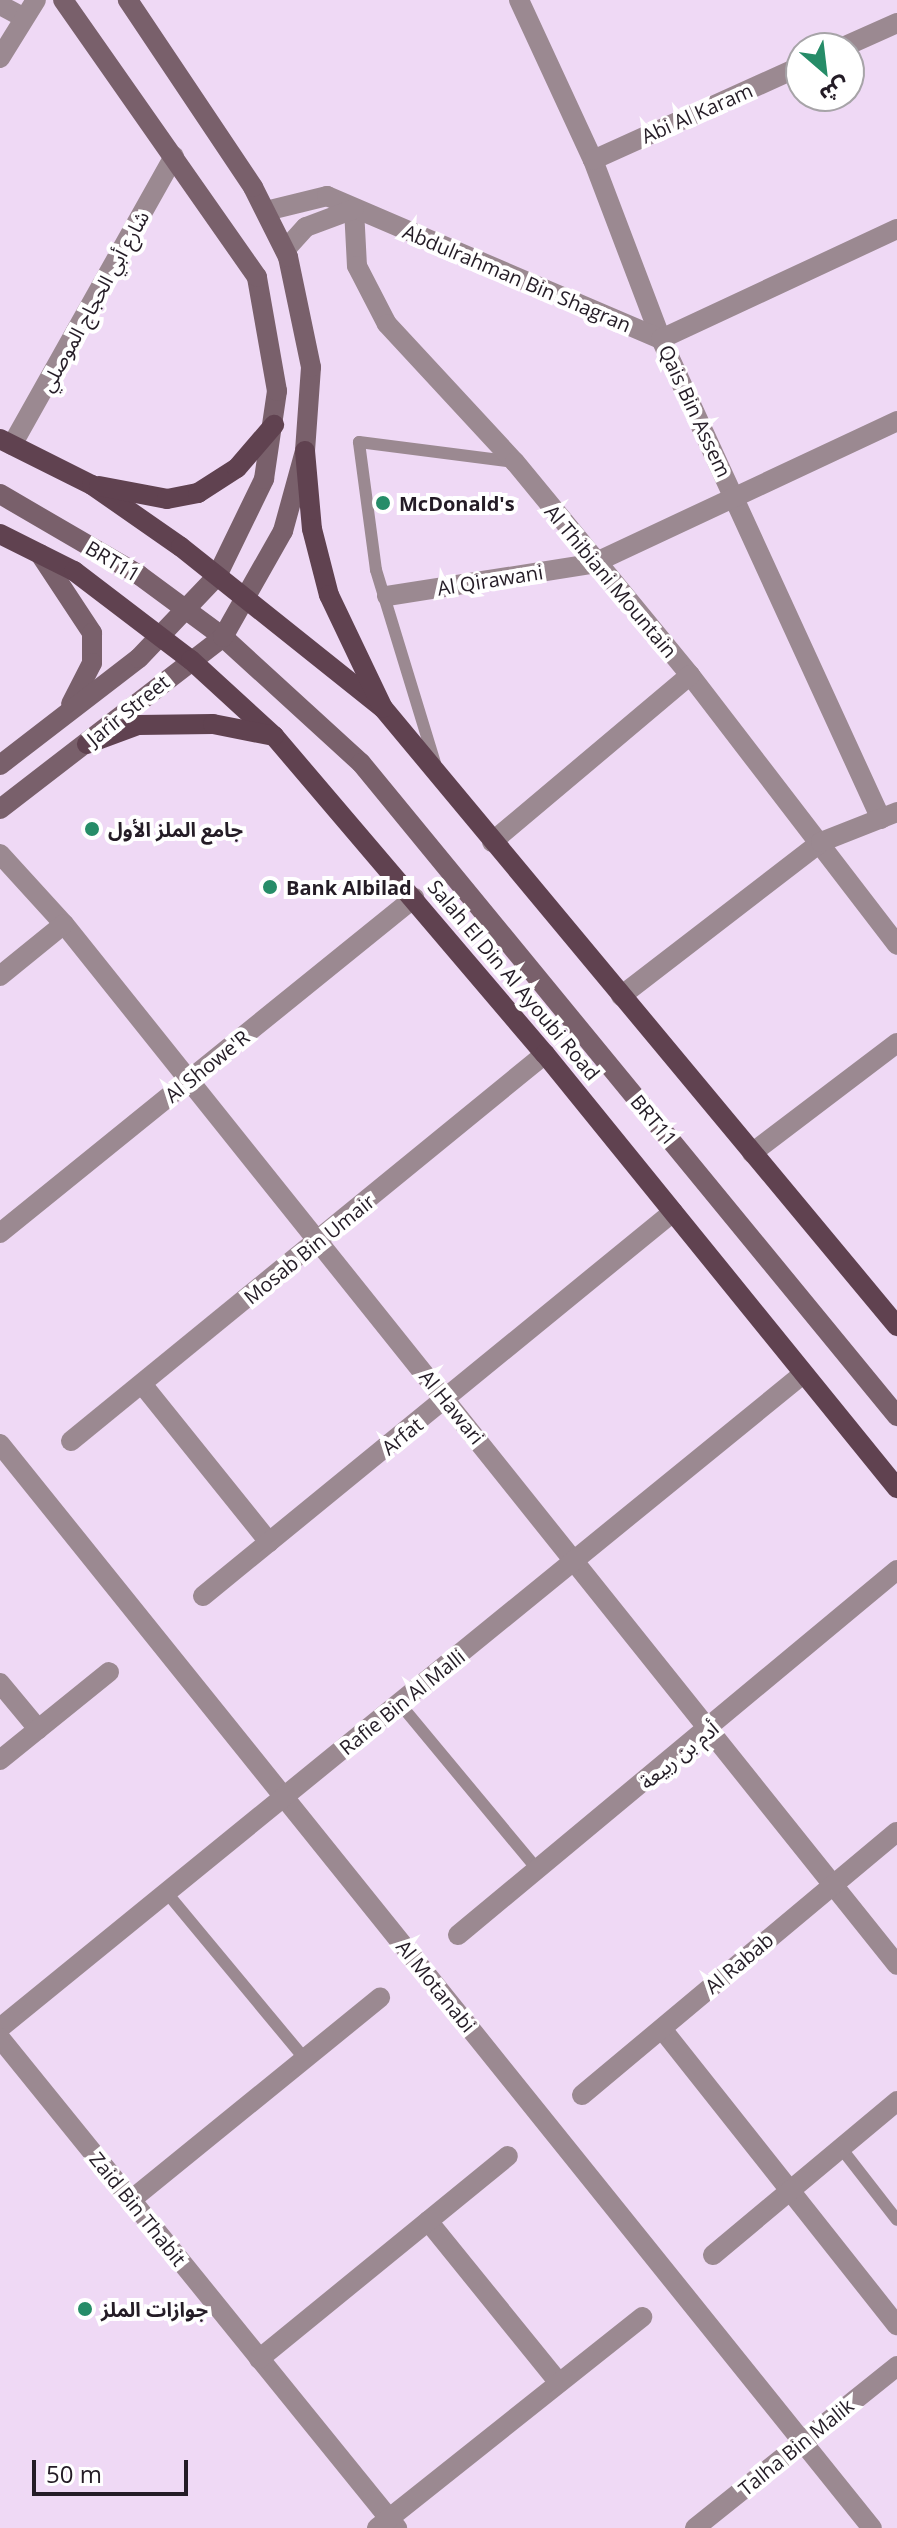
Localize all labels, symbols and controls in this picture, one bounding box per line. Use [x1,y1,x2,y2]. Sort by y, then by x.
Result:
north arrow [785,32,865,112]
text: ش [815,71,856,112]
street label: Abi Al Karam [638,78,756,148]
street label: شارع أبي الحجاج الموصلي [34,206,154,396]
street label: Abdulrahman Bin Shagran [399,219,635,337]
street label: Qais Bin Assem [654,341,736,481]
place label: McDonald's [399,491,515,515]
marker: McDonald's [374,494,392,512]
street label: Al Thibiani Mountain [540,500,682,662]
street label: BRT11 [81,535,145,587]
street label: Al Qirawani [435,560,545,600]
street label: Jarir Street [82,670,174,750]
place label: جامع الملز الأول [108,817,243,841]
marker: جامع الملز الأول [83,820,101,838]
place label: Bank Albilad [286,875,412,899]
street label: Salah El Din Al Ayoubi Road [423,875,605,1085]
marker: Bank Albilad [261,878,279,896]
street label: Al Showe'R [160,1025,254,1107]
street label: BRT11 [626,1090,682,1150]
street label: Mosab Bin Umair [239,1189,379,1309]
street label: Al Hawari [415,1365,489,1449]
street label: Arfat [377,1412,427,1460]
street label: Rafie Bin Al Malli [335,1644,469,1760]
street label: أدم بن ربيعة [635,1716,723,1794]
street label: Al Rabab [700,1927,778,1999]
street label: Al Motanabi [391,1935,481,2037]
street label: Zaid Bin Thabit [85,2147,191,2271]
place label: جوازات الملز [101,2297,208,2321]
marker: جوازات الملز [76,2300,94,2318]
street label: Talha Bin Malik [734,2393,858,2501]
scale bar [36,2444,192,2494]
text: 50 m [46,2457,102,2490]

